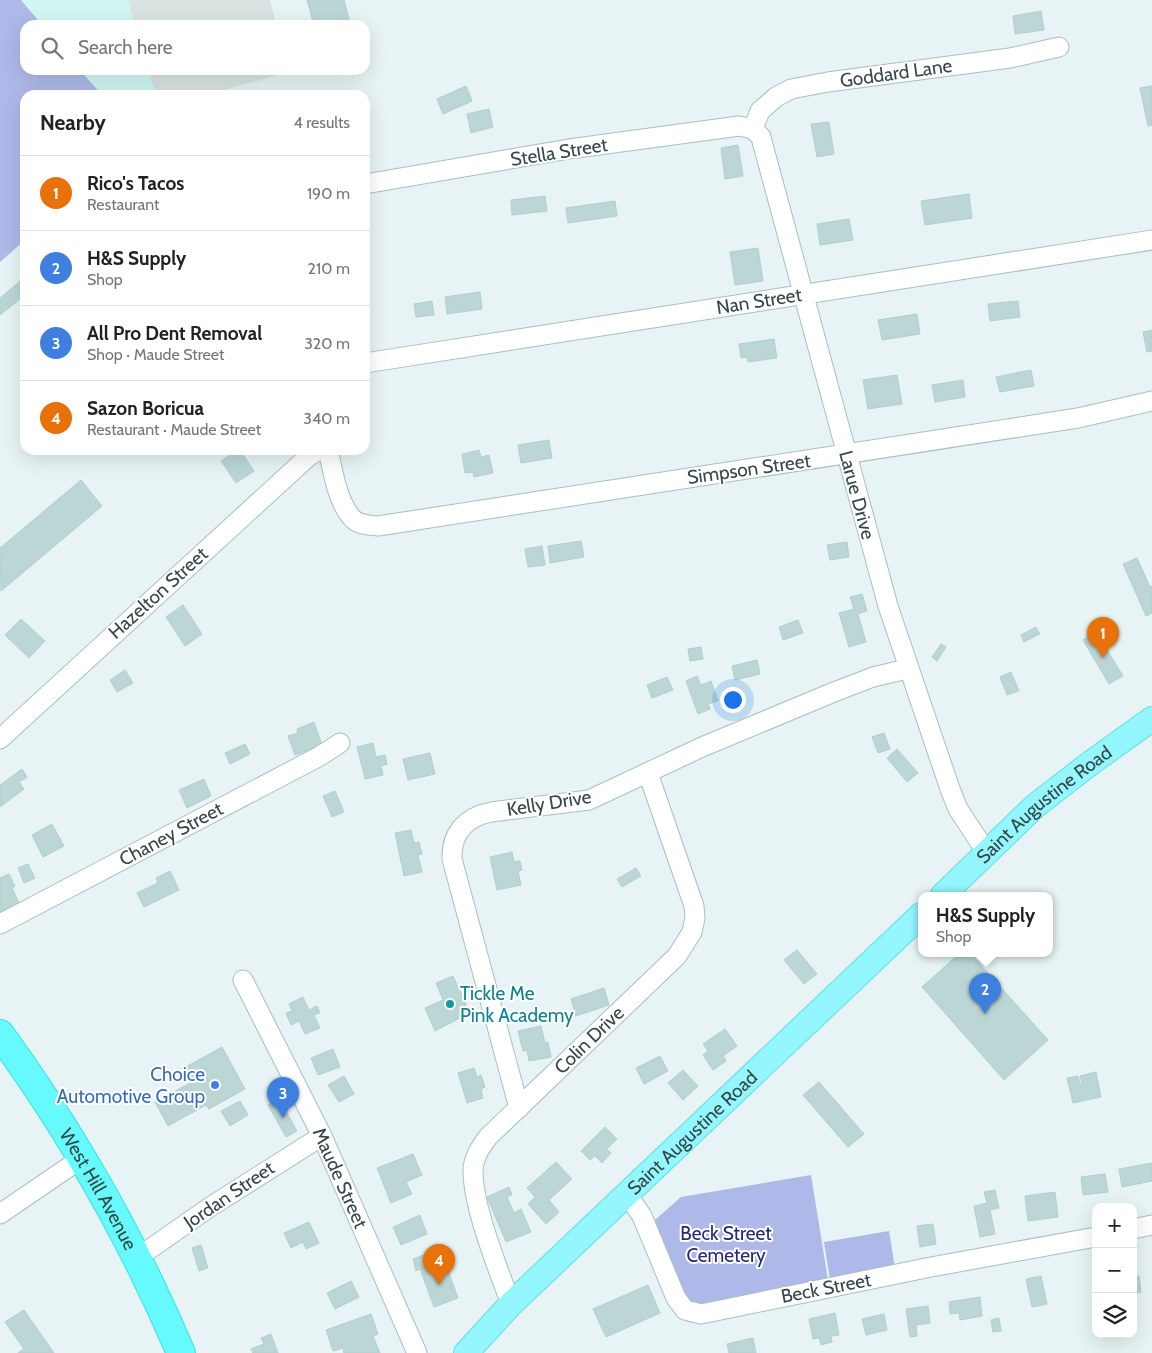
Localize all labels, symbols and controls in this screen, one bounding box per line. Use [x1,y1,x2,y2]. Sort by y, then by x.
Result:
search box [20,20,370,75]
icon: search [38,34,66,62]
text: Search here [78,36,172,59]
street label: Goddard Lane [838,54,954,92]
text: Nearby [40,110,106,135]
text: 4 results [293,113,350,132]
street label: Stella Street [509,133,610,171]
text: Rico's Tacos [87,172,184,195]
text: 1 [53,184,59,203]
text: 190 m [307,184,350,203]
text: Restaurant [87,195,159,214]
text: H&S Supply [87,247,186,270]
text: 2 [52,259,60,278]
text: 210 m [308,259,350,278]
text: Shop [87,270,123,289]
street label: Nan Street [715,283,804,319]
text: All Pro Dent Removal [87,322,262,345]
text: 3 [52,334,60,353]
text: 320 m [304,334,350,353]
text: Shop · Maude Street [87,345,224,364]
text: Sazon Boricua [87,397,204,420]
text: 4 [51,409,61,428]
text: 340 m [303,409,350,428]
text: Restaurant · Maude Street [87,420,261,439]
street label: Larue Drive [834,448,880,542]
street label: Simpson Street [686,449,813,489]
street label: Hazelton Street [104,542,213,644]
pin: 1 [1087,617,1119,658]
your location [720,687,746,713]
street label: Saint Augustine Road [971,740,1116,868]
street label: Kelly Drive [505,785,593,821]
street label: Chaney Street [115,797,227,871]
popup [918,892,1053,957]
text: H&S Supply [936,904,1035,927]
text: Shop [936,927,971,946]
pin: 2 [969,973,1001,1014]
place label: Tickle Me Pink Academy [460,982,574,1027]
marker: Tickle Me Pink Academy [444,998,456,1010]
street label: Colin Drive [549,1001,629,1079]
place label: Choice Automotive Group [57,1063,205,1108]
street label: Saint Augustine Road [622,1065,762,1199]
pin: 3 [267,1077,299,1118]
marker: Choice Automotive Group [209,1079,221,1091]
street label: West Hill Avenue [55,1124,142,1254]
street label: Maude Street [308,1124,373,1232]
street label: Jordan Street [179,1156,279,1234]
map controls [1092,1203,1137,1338]
button: + [1092,1203,1137,1248]
park label: Beck Street Cemetery [680,1222,772,1267]
pin: 4 [423,1244,455,1285]
button: − [1092,1248,1137,1293]
street label: Beck Street [779,1268,874,1308]
button: layers [1092,1293,1137,1338]

